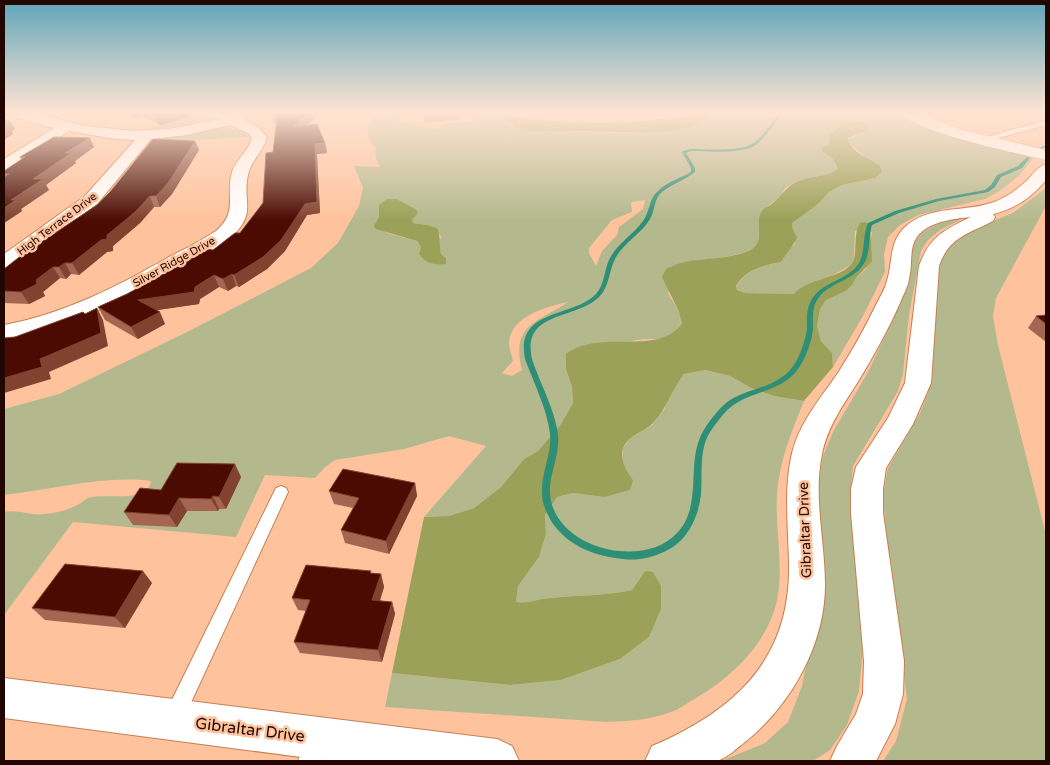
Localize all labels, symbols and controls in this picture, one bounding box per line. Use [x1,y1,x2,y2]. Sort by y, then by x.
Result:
street label: High Terrace Drive [15,190,99,258]
street label: Silver Ridge Drive [131,234,217,290]
street label: Gibraltar Drive [795,481,815,578]
street label: Gibraltar Drive [194,713,306,747]

